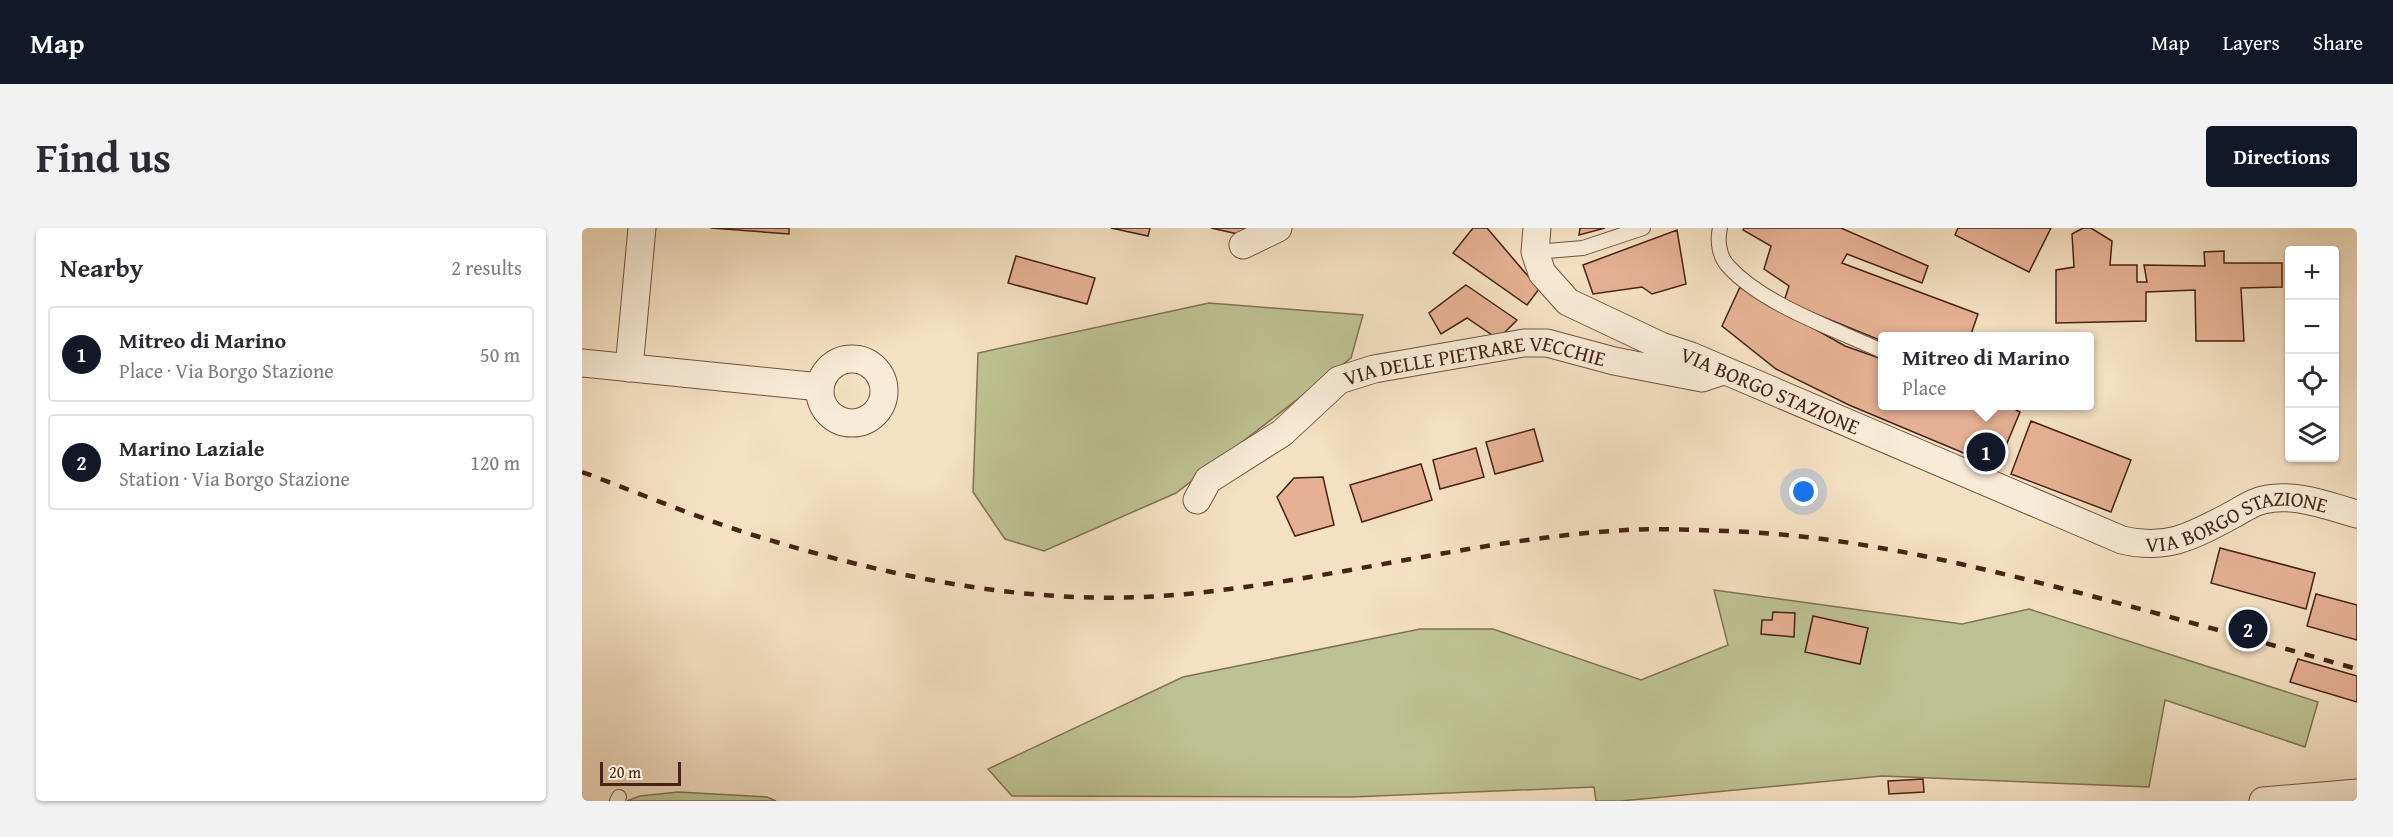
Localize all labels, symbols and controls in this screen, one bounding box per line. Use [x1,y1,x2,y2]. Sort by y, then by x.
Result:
text: Map [30,22,84,63]
text: Map [2151,27,2190,58]
text: Layers [2223,27,2280,58]
text: Share [2313,27,2363,58]
text: Find us [36,126,171,187]
button: Directions [2206,126,2357,187]
map controls [2285,246,2339,462]
button: + [2285,246,2339,300]
text: Nearby [60,248,143,287]
text: 2 results [451,253,522,282]
button: − [2285,300,2339,354]
text: Mitreo di Marino [119,324,286,356]
street label: VIA DELLE PIETRARE VECCHIE [1339,327,1610,393]
popup [1878,332,2094,410]
street label: VIA BORGO STAZIONE [1677,338,1865,442]
text: 1 [76,340,87,369]
text: 50 m [480,340,520,369]
text: Mitreo di Marino [1902,341,2070,373]
button: locate [2285,354,2339,408]
text: Place · Via Borgo Stazione [119,356,334,385]
text: Place [1902,373,1946,402]
button: layers [2285,408,2339,462]
pin: 1 [1966,430,2006,474]
text: Marino Laziale [119,432,265,464]
text: 2 [76,448,87,477]
text: 120 m [470,448,520,477]
text: Station · Via Borgo Stazione [119,464,350,493]
your location [1789,477,1818,506]
street label: VIA BORGO STAZIONE [2145,482,2332,559]
pin: 2 [2228,606,2268,652]
scale bar [600,759,681,786]
text: 20 m [609,760,641,784]

